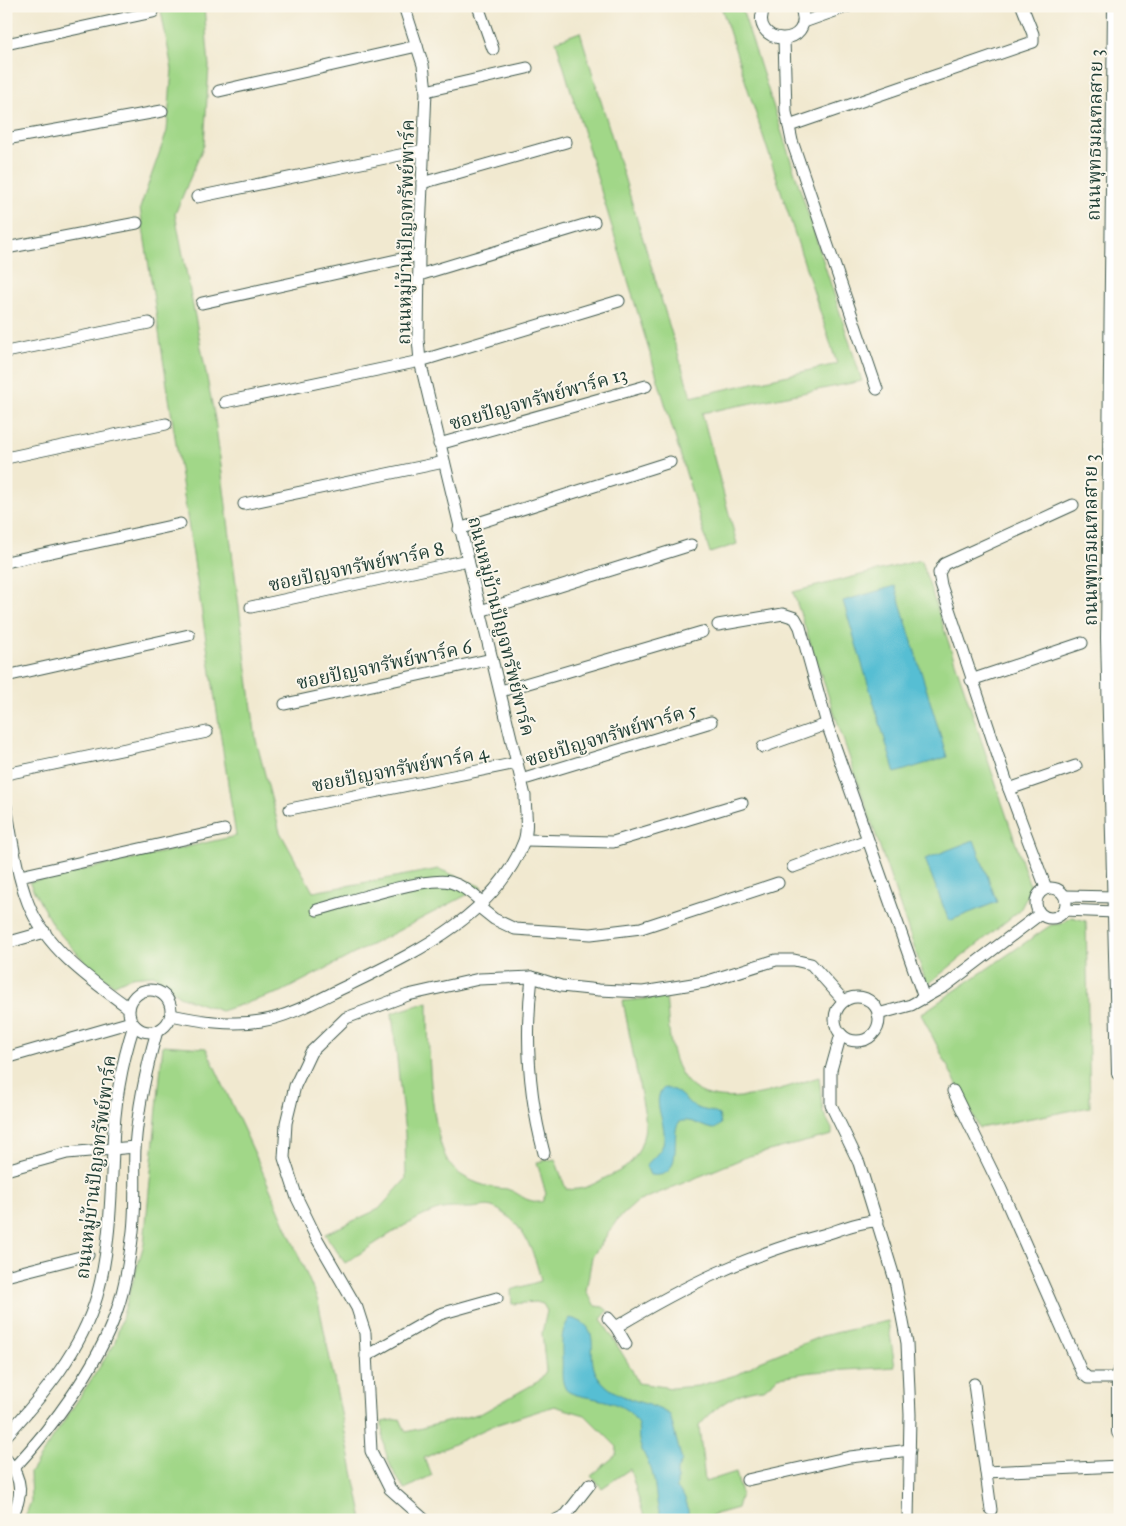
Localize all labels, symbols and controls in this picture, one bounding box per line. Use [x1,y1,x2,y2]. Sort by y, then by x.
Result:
street label: ถนนพุทธมณฑลสาย 3 [1082,49,1108,221]
street label: ถนนหมู่บ้านปัญจทรัพย์พาร์ค [392,119,420,345]
street label: ซอยปัญจทรัพย์พาร์ค 13 [447,362,630,435]
street label: ถนนพุทธมณฑลสาย 3 [1079,454,1103,626]
street label: ถนนหมู่บ้านปัญจทรัพย์พาร์ค [462,514,540,739]
street label: ซอยปัญจทรัพย์พาร์ค 8 [266,537,446,596]
street label: ซอยปัญจทรัพย์พาร์ค 6 [294,634,475,694]
street label: ซอยปัญจทรัพย์พาร์ค 5 [523,697,700,771]
street label: ซอยปัญจทรัพย์พาร์ค 4 [310,740,491,797]
street label: ถนนหมู่บ้านปัญจทรัพย์พาร์ค [70,1054,122,1281]

